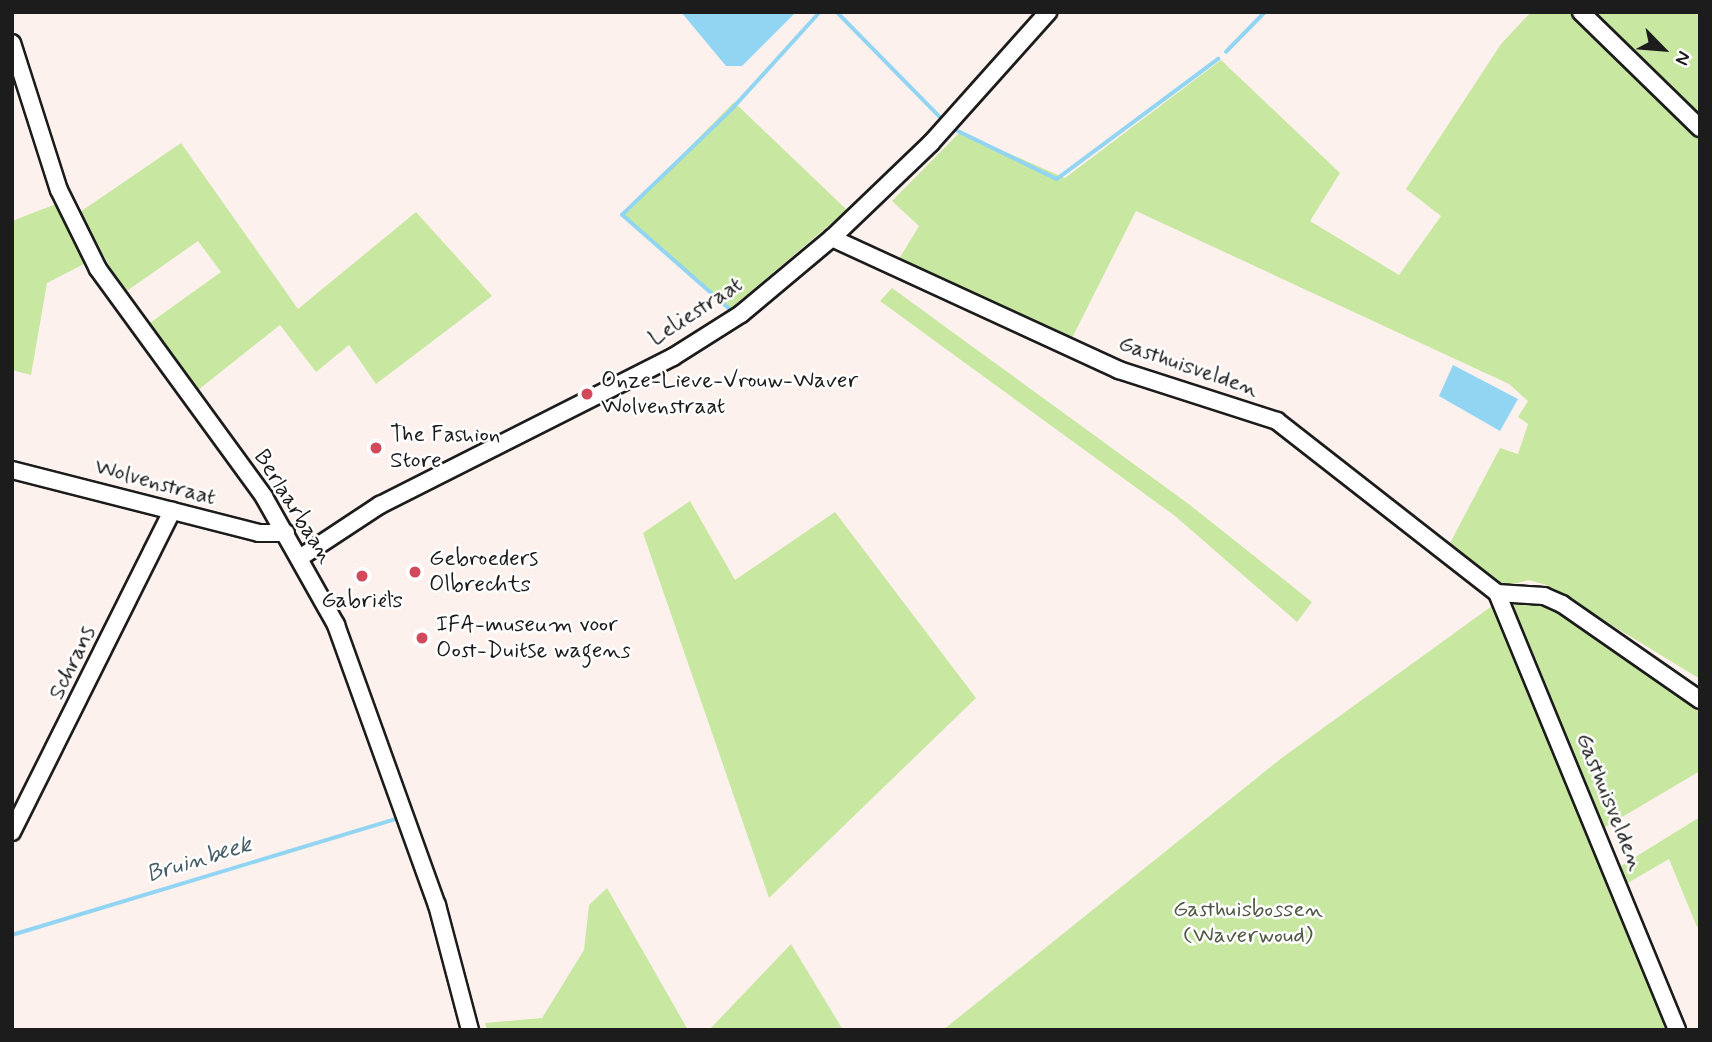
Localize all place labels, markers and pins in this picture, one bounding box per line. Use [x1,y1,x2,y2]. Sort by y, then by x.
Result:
place label: Onze-Lieve-Vrouw-Waver Wolvenstraat [601,367,858,421]
marker: Onze-Lieve-Vrouw-Waver Wolvenstraat [579,386,595,402]
place label: The Fashion Store [390,421,500,475]
marker: The Fashion Store [368,440,384,456]
place label: Gebroeders Olbrechts [429,545,538,599]
marker: Gebroeders Olbrechts [407,564,423,580]
marker: Gabriëls [354,568,370,584]
place label: Gabriëls [321,587,403,615]
place label: IFA-museum voor Oost-Duitse wagens [436,611,631,665]
marker: IFA-museum voor Oost-Duitse wagens [414,630,430,646]

